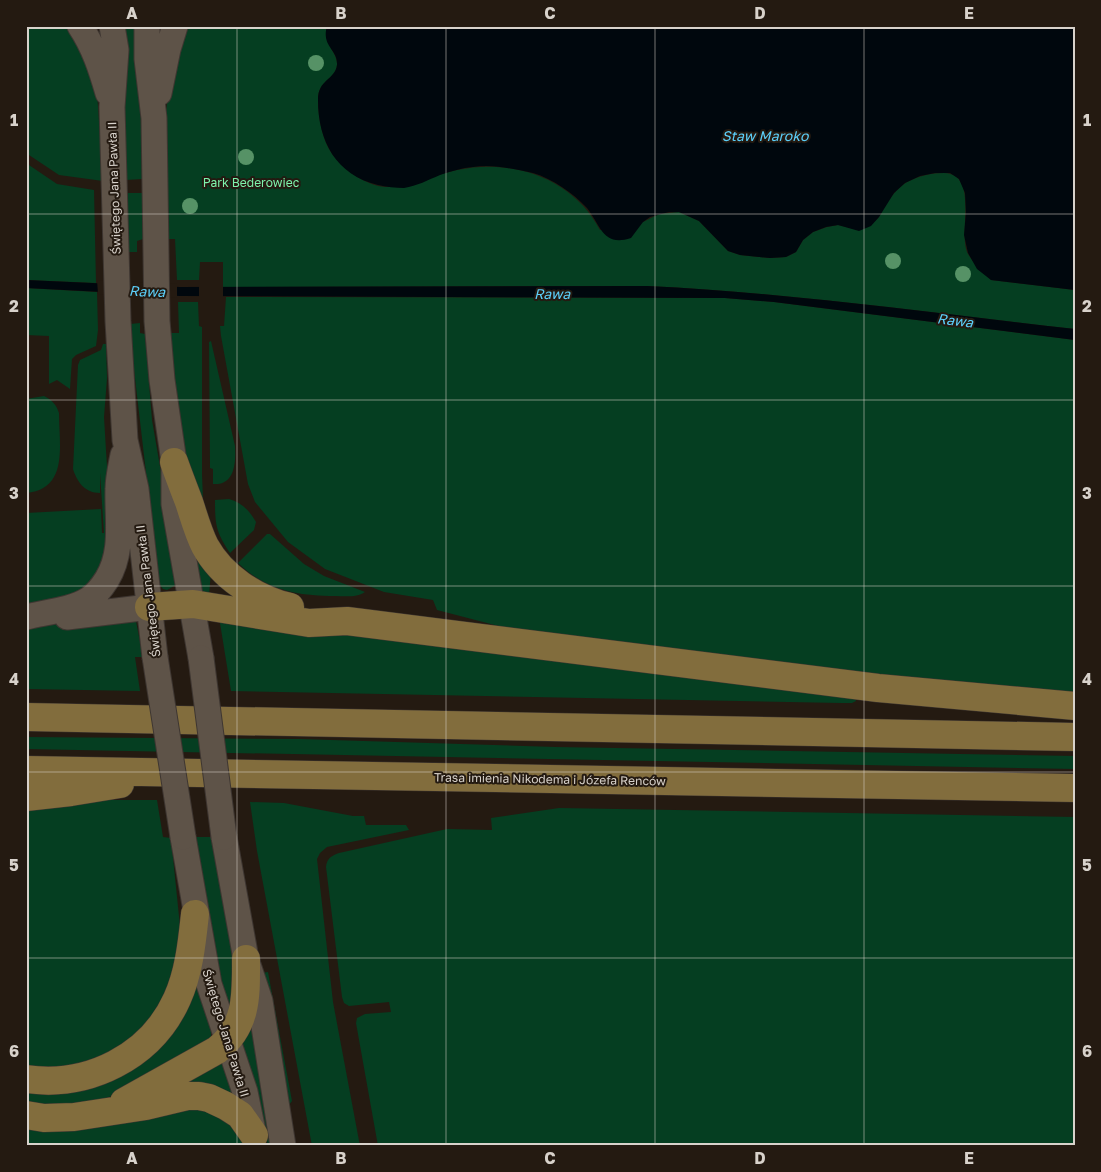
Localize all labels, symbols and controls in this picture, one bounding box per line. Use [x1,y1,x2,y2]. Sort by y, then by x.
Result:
text: A [126,3,138,23]
text: B [335,3,347,23]
text: C [544,3,556,23]
text: D [754,3,766,23]
text: E [964,3,974,23]
text: 1 [10,110,18,130]
text: 1 [1083,110,1091,130]
street label: Świętego Jana Pawła II [104,121,124,255]
water label: Staw Maroko [722,127,810,144]
park label: Park Bederowiec [203,175,300,190]
water label: Rawa [129,282,166,300]
water label: Rawa [534,285,571,302]
text: 2 [9,296,19,316]
text: 2 [1082,296,1092,316]
water label: Rawa [936,309,975,331]
text: 3 [9,483,19,503]
text: 3 [1082,483,1092,503]
street label: Świętego Jana Pawła II [132,524,164,658]
text: 4 [9,669,19,689]
text: 4 [1082,669,1092,689]
street label: Trasa imienia Nikodema i Józefa Renców [434,769,666,789]
text: 5 [9,855,19,875]
text: 5 [1082,855,1092,875]
street label: Świętego Jana Pawła II [199,967,253,1099]
text: 6 [9,1041,19,1061]
text: 6 [1082,1041,1092,1061]
text: A [126,1148,138,1168]
text: B [335,1148,347,1168]
text: C [544,1148,556,1168]
text: D [754,1148,766,1168]
text: E [964,1148,974,1168]

